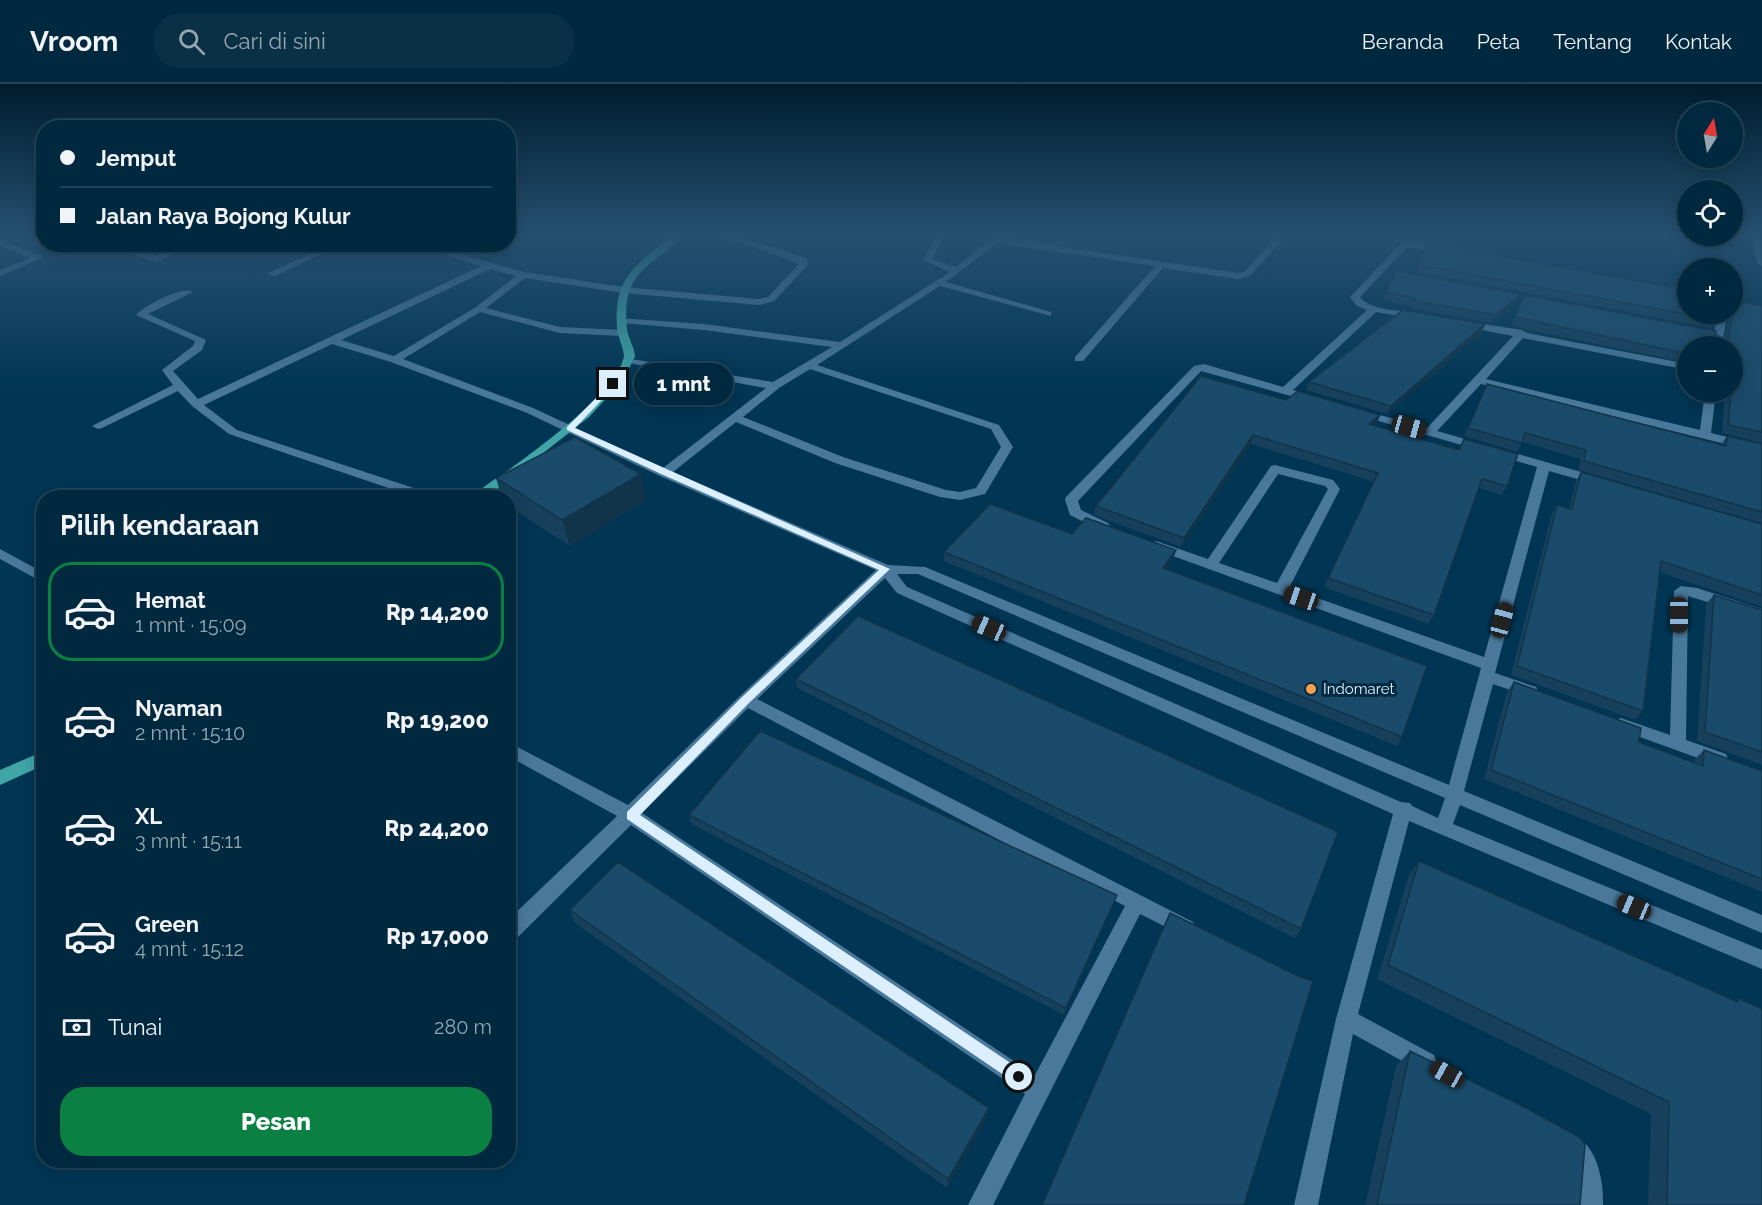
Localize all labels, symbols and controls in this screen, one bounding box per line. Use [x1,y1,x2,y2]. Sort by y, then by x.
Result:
search box [154,14,574,68]
text: Vroom [30,25,118,58]
icon: search [175,25,208,58]
text: Cari di sini [223,28,326,54]
text: Beranda [1362,29,1444,54]
text: Peta [1477,29,1520,54]
text: Tentang [1553,29,1632,54]
text: Kontak [1665,29,1732,54]
north arrow [1677,102,1743,168]
map controls [1677,102,1743,402]
text: Jemput [96,145,176,171]
button: locate [1677,180,1743,246]
text: Jalan Raya Bojong Kulur [96,203,351,229]
button: + [1677,258,1743,324]
button: − [1677,336,1743,402]
callout: 1 mnt [634,363,733,405]
route end [599,370,626,397]
text: 1 mnt [657,372,710,396]
car [1389,413,1429,441]
text: Pilih kendaraan [60,510,259,541]
car [1281,584,1321,612]
icon: car [63,585,117,639]
text: Hemat [135,587,206,613]
car [1670,597,1688,633]
text: Rp 14,200 [386,599,489,625]
car [1489,600,1515,640]
car [969,612,1009,644]
text: 1 mnt · 15:09 [135,613,246,637]
place label: Indomaret [1323,680,1394,698]
marker: Indomaret [1304,682,1318,696]
icon: car [63,693,117,747]
text: Nyaman [135,695,223,721]
text: Rp 19,200 [386,707,489,733]
text: 2 mnt · 15:10 [135,721,245,745]
icon: car [63,801,117,855]
text: XL [135,803,162,829]
text: Rp 24,200 [385,815,489,841]
text: 3 mnt · 15:11 [135,829,242,853]
car [1614,892,1654,922]
icon: car [63,909,117,963]
text: Green [135,911,199,937]
text: Rp 17,000 [386,923,489,949]
text: 4 mnt · 15:12 [135,937,244,961]
icon: cash [60,1011,93,1044]
text: Tunai [108,1014,162,1040]
text: 280 m [434,1015,492,1039]
car [1427,1057,1467,1091]
route start [1005,1063,1032,1090]
button: Pesan [60,1087,492,1156]

